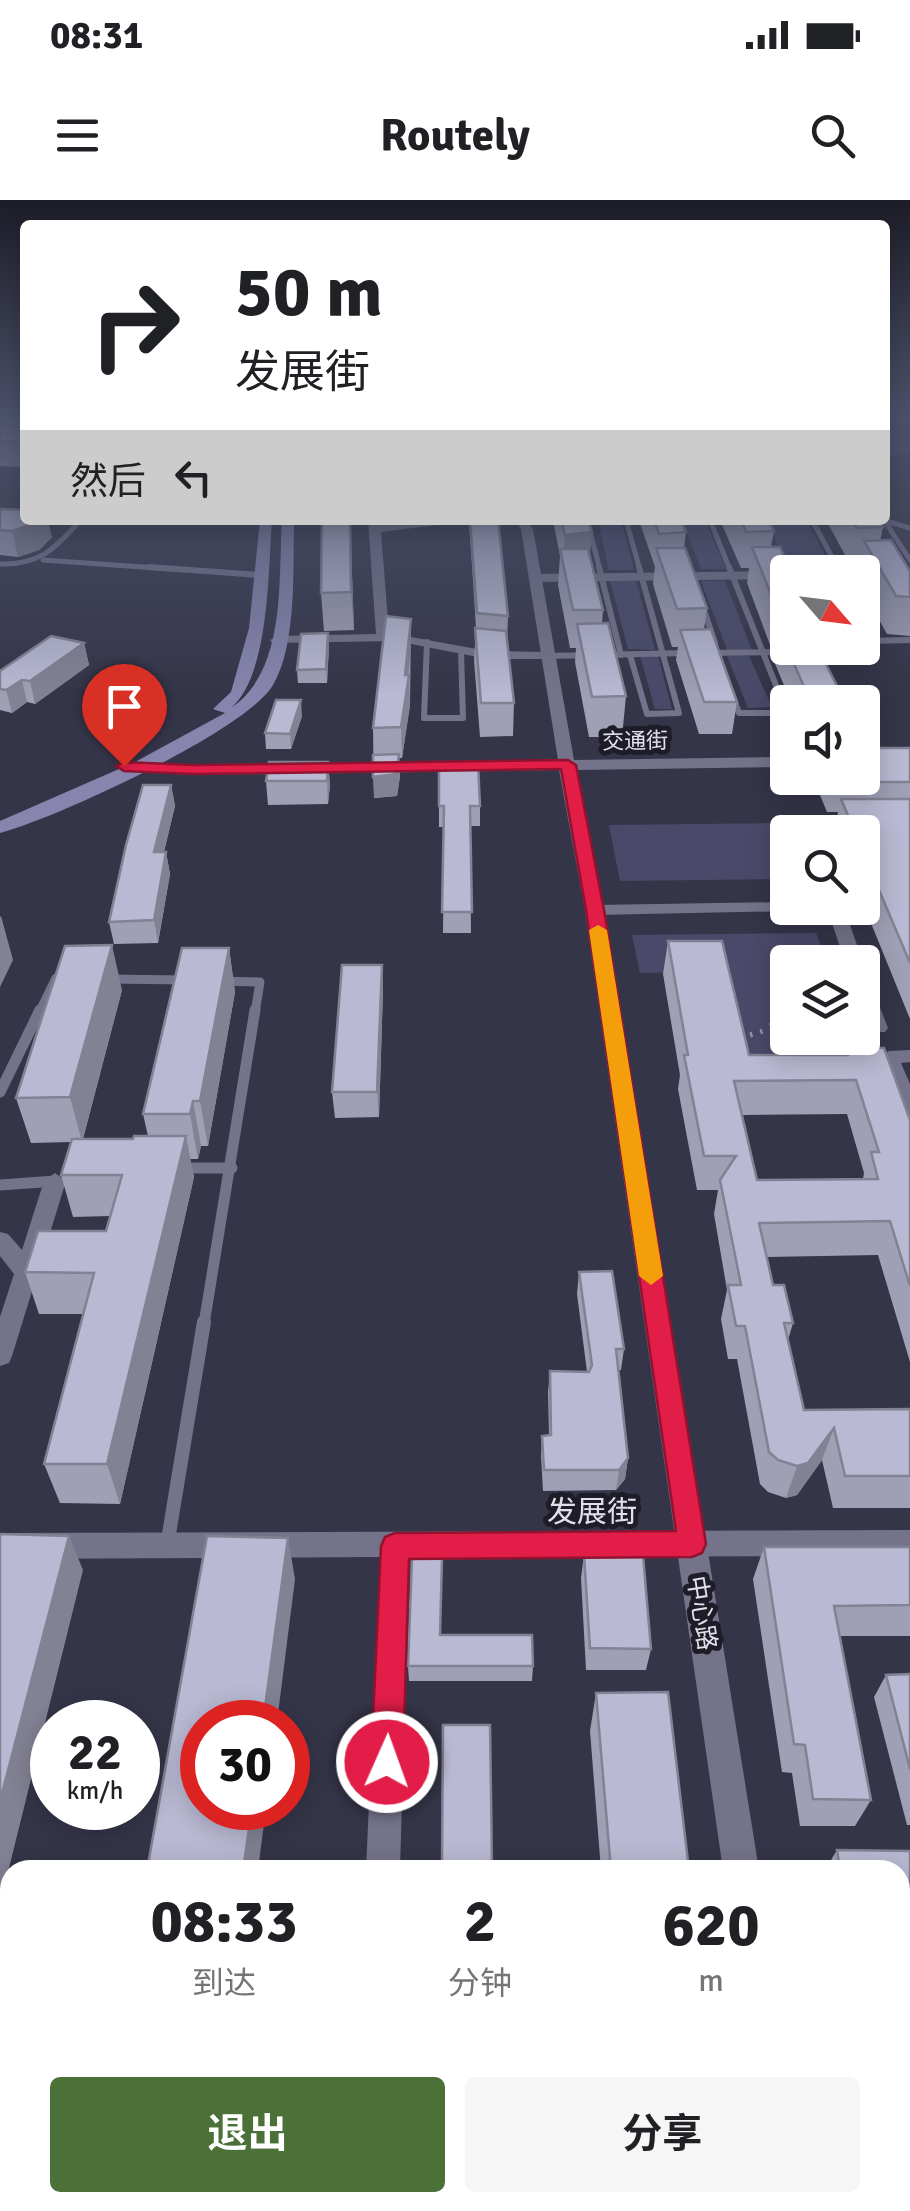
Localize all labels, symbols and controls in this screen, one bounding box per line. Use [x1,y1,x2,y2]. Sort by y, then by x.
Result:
text: 08:31 [50,12,143,59]
icon: menu [50,108,105,163]
text: Routely [380,108,530,163]
icon: search [805,108,860,163]
text: 50 m [235,249,383,335]
icon: right [70,260,200,390]
text: 发展街 [235,345,370,400]
icon: left [166,450,221,505]
text: 然后 [70,458,146,505]
north arrow [770,555,880,665]
map controls [770,555,880,1055]
pin [82,664,167,767]
icon: arrive [97,679,152,734]
button: sound [770,685,880,795]
street label: 交通街 [602,727,668,755]
button: search [770,815,880,925]
button: layers [770,945,880,1055]
street label: 发展街 [547,1494,637,1531]
street label: 中心路 [681,1574,723,1652]
speed limit sign: 30 [180,1700,310,1830]
position arrow [335,1710,439,1814]
text: 22 [68,1722,122,1784]
text: km/h [67,1775,123,1806]
text: 08:33 [150,1885,298,1959]
text: 2 [464,1885,496,1959]
text: 620 [662,1889,760,1963]
text: m [698,1961,724,2000]
text: 到达 [192,1964,256,2003]
text: 分钟 [448,1964,512,2003]
button: 退出 [50,2077,445,2192]
button: 分享 [465,2077,860,2192]

